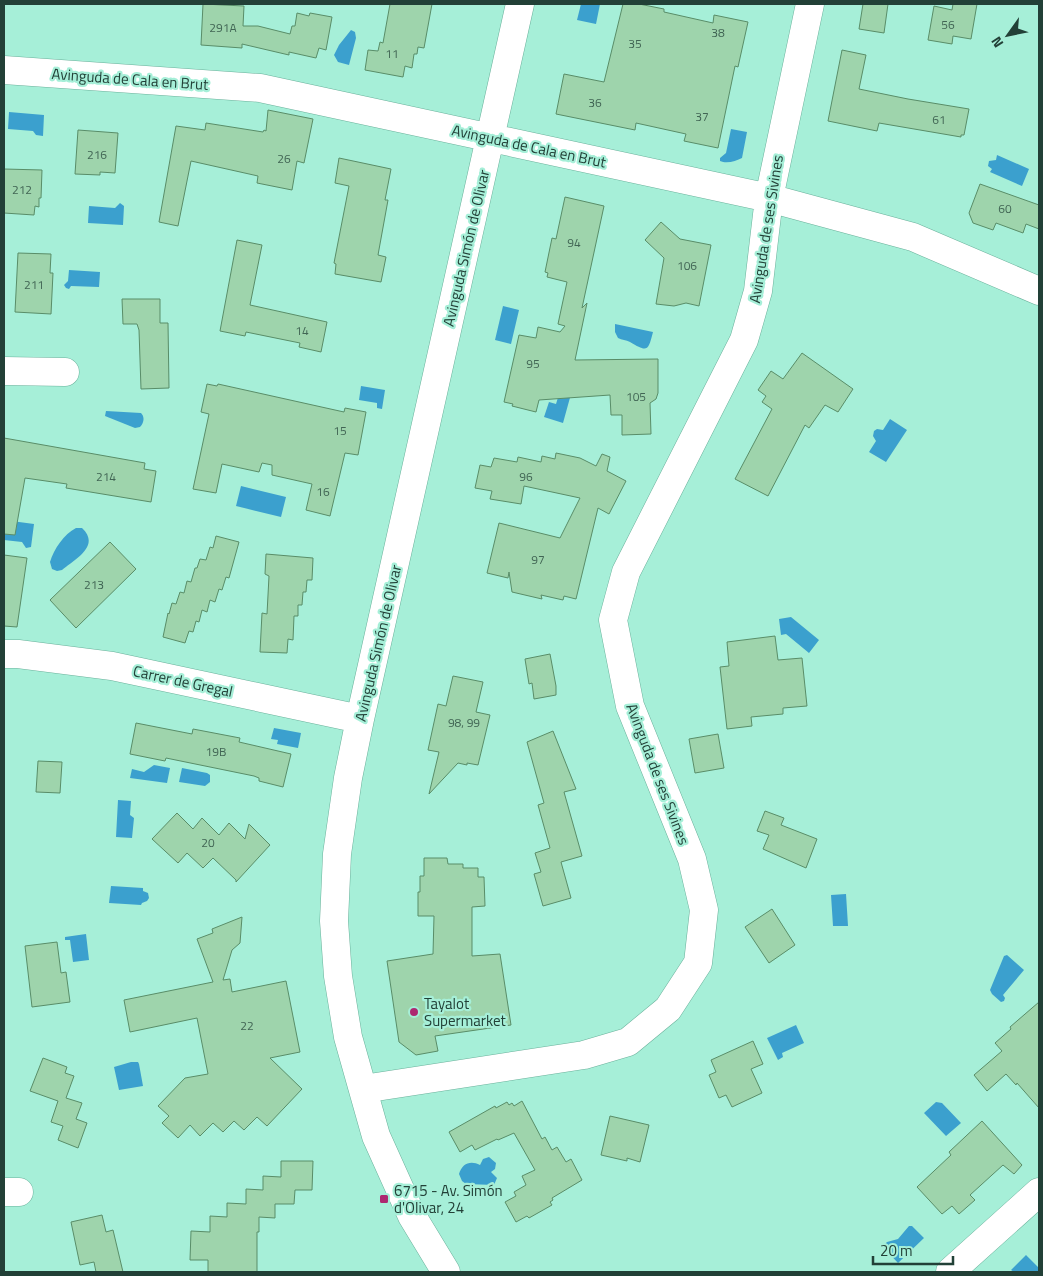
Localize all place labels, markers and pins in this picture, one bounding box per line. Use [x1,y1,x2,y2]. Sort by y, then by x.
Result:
place label: Tayalot Supermarket [424,992,507,1032]
marker: Tayalot Supermarket [408,1006,420,1018]
place label: 6715 - Av. Simón d'Olivar, 24 [394,1179,503,1219]
marker: 6715 - Av. Simón d'Olivar, 24 [378,1193,390,1205]

